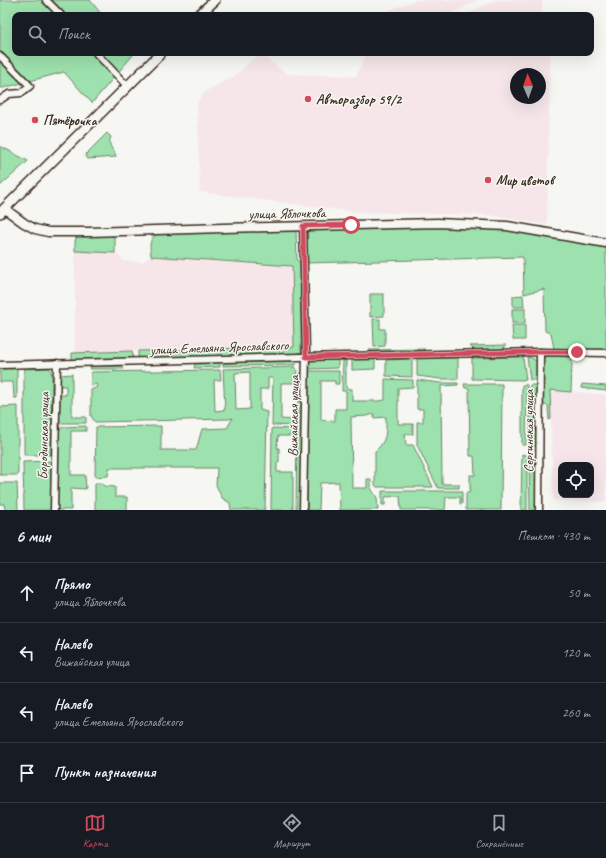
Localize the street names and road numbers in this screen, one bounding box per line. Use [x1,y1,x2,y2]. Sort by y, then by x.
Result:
street label: улица Яблочкова [247,204,327,223]
street label: улица Емельяна Ярославского [149,337,290,358]
street label: Вижайская улица [284,374,303,457]
street label: Сергинская улица [520,389,537,473]
street label: Бородинская улица [34,391,53,480]

